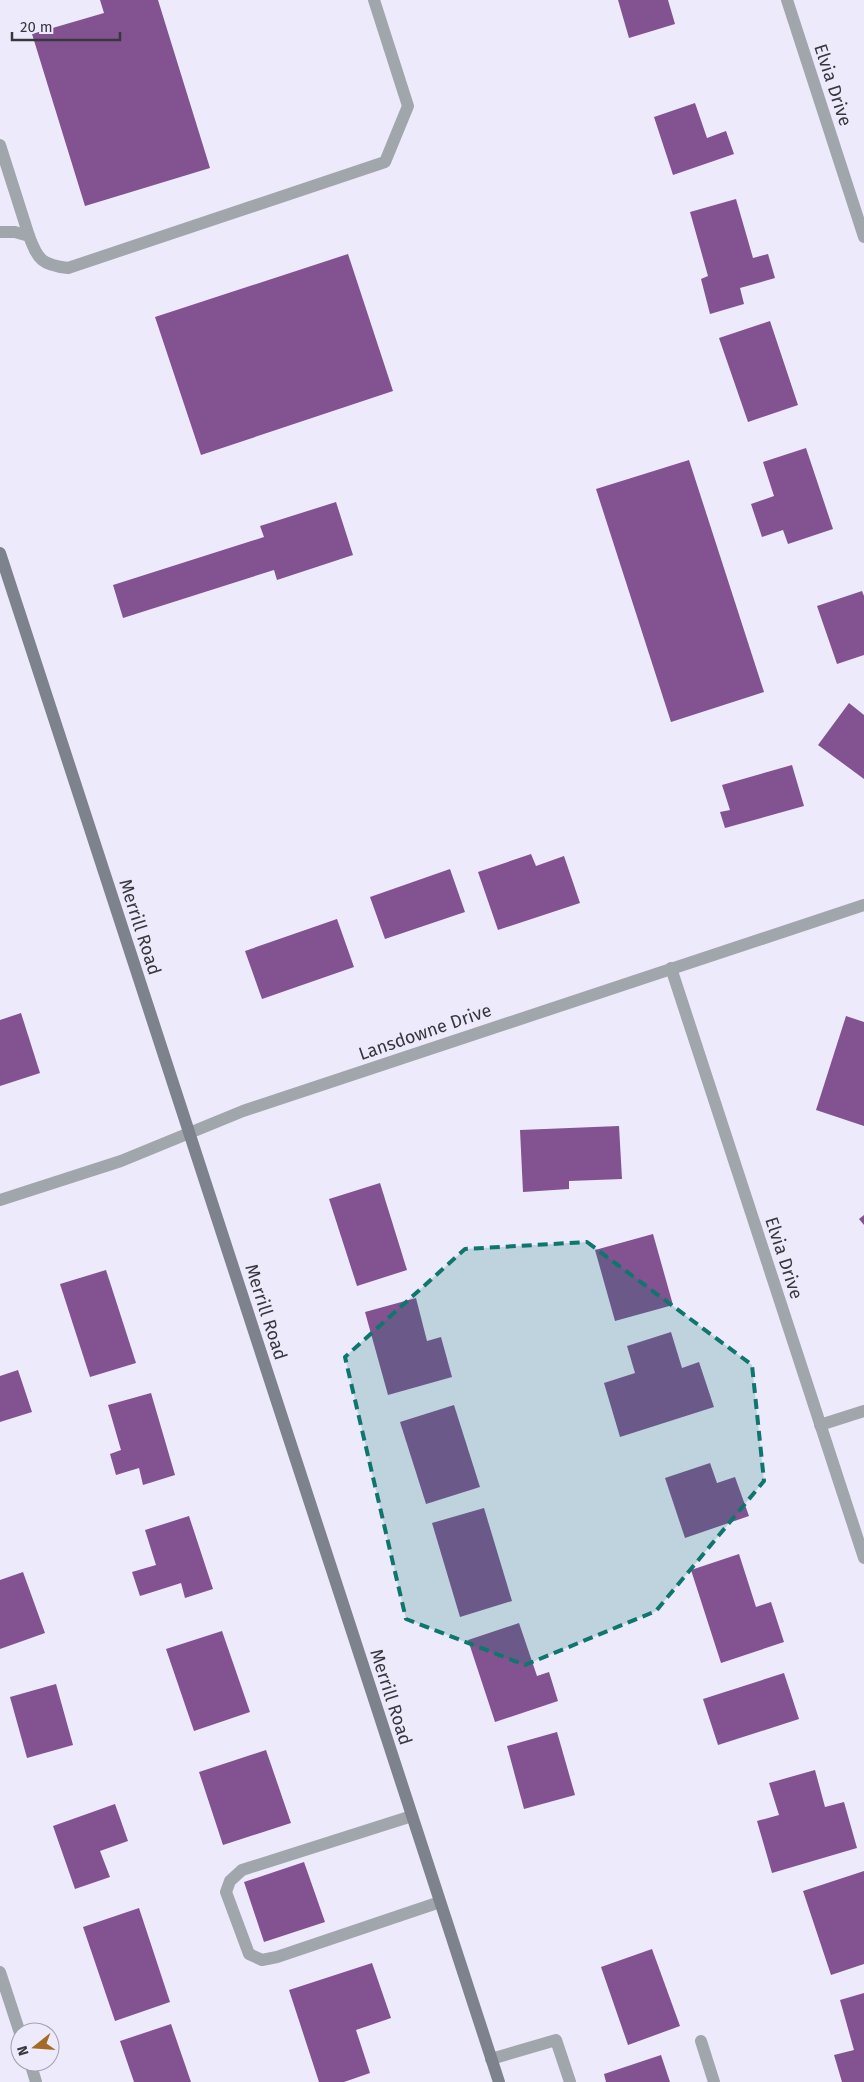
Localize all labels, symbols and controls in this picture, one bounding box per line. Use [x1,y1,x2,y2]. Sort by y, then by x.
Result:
scale bar [12,10,120,42]
text: 20 m [20,18,53,36]
street label: Elvia Drive [809,41,857,129]
street label: Merrill Road [114,876,166,978]
street label: Lansdowne Drive [356,999,494,1065]
street label: Elvia Drive [760,1214,808,1302]
street label: Merrill Road [240,1261,292,1363]
street label: Merrill Road [365,1646,417,1748]
north arrow [10,2022,60,2072]
text: N [14,2044,33,2058]

